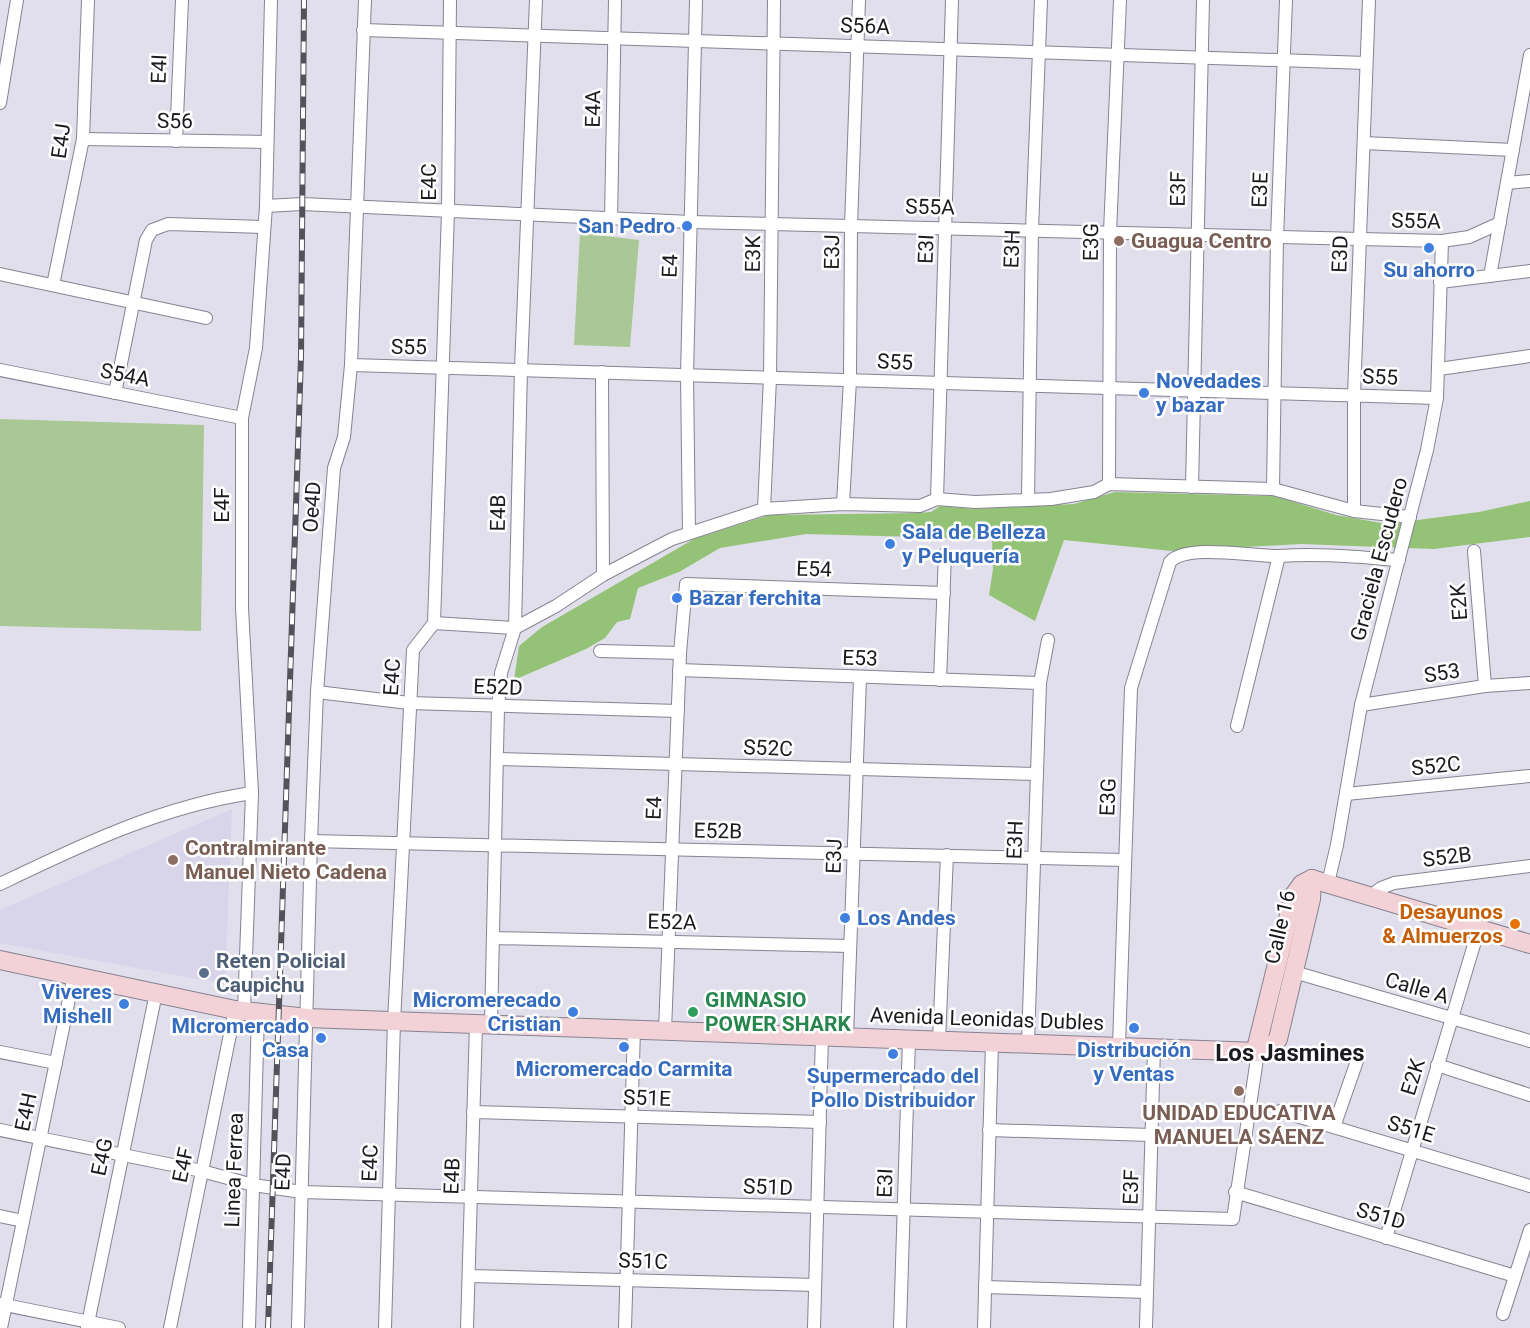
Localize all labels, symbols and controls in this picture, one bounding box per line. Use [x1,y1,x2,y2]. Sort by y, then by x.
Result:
street label: S56A [840,13,891,39]
street label: E4I [146,54,172,84]
street label: E4A [581,90,605,128]
street label: S56 [157,109,193,133]
street label: E4J [47,122,75,160]
street label: E4C [417,163,441,201]
street label: E3F [1166,171,1190,207]
street label: E3E [1247,172,1273,208]
street label: S55A [905,195,955,219]
street label: S55A [1391,209,1441,233]
place label: San Pedro [578,214,675,238]
marker: San Pedro [680,219,694,233]
street label: E3G [1079,223,1103,261]
street label: E3H [999,229,1025,269]
place label: Guagua Centro [1131,229,1272,253]
street label: E3J [820,234,844,270]
street label: E3I [913,234,939,264]
marker: Guagua Centro [1112,234,1126,248]
street label: E3K [741,235,765,273]
street label: E3D [1327,235,1353,273]
marker: Su ahorro [1422,241,1436,255]
street label: E4 [658,254,682,278]
place label: Su ahorro [1383,258,1475,282]
street label: S55 [391,335,427,359]
street label: S55 [877,349,913,375]
street label: S54A [98,358,152,392]
street label: S55 [1362,364,1398,390]
place label: Novedades y bazar [1156,369,1262,417]
marker: Novedades y bazar [1137,386,1151,400]
street label: Graciela Escudero [1346,474,1412,644]
street label: Oe4D [298,481,326,533]
street label: E4F [210,487,234,523]
street label: E4B [486,494,510,532]
place label: Sala de Belleza y Peluquería [902,520,1046,568]
marker: Sala de Belleza y Peluquería [883,537,897,551]
street label: E54 [796,556,832,582]
street label: E2K [1446,582,1472,621]
place label: Bazar ferchita [689,586,821,610]
marker: Bazar ferchita [670,591,684,605]
street label: E53 [842,645,878,671]
street label: E4C [379,658,405,696]
street label: S53 [1422,658,1462,688]
street label: E52D [473,674,523,700]
street label: S52C [743,735,793,761]
street label: S52C [1410,751,1462,781]
street label: E3G [1095,778,1121,816]
street label: E4 [642,796,666,820]
street label: E52B [693,819,743,843]
street label: E3H [1002,820,1028,860]
place label: Contralmirante Manuel Nieto Cadena [185,836,387,884]
street label: E3J [821,838,847,874]
street label: S52B [1421,842,1473,872]
marker: Contralmirante Manuel Nieto Cadena [166,853,180,867]
street label: Calle 16 [1260,888,1300,966]
place label: Desayunos & Almuerzos [1382,900,1503,948]
place label: Los Andes [857,906,956,930]
street label: E52A [647,910,697,934]
marker: Los Andes [838,911,852,925]
marker: Desayunos & Almuerzos [1508,917,1522,931]
place label: Reten Policial Caupichu [216,949,346,997]
marker: Reten Policial Caupichu [197,966,211,980]
street label: Calle A [1382,967,1452,1009]
place label: Viveres Mishell [41,980,112,1028]
place label: Micromerecado Cristian [413,988,561,1036]
place label: GIMNASIO POWER SHARK [705,988,851,1036]
marker: Viveres Mishell [117,997,131,1011]
street label: Avenida Leonidas Dubles [870,1003,1104,1035]
marker: Micromerecado Cristian [566,1005,580,1019]
marker: GIMNASIO POWER SHARK [686,1005,700,1019]
place label: MIcromercado Casa [171,1014,309,1062]
marker: Distribución y Ventas [1127,1021,1141,1035]
marker: MIcromercado Casa [314,1031,328,1045]
place label: Distribución y Ventas [1077,1038,1191,1086]
district label: Los Jasmines [1215,1039,1365,1067]
marker: Micromercado Carmita [617,1040,631,1054]
marker: Supermercado del Pollo Distribuidor [886,1047,900,1061]
street label: E2K [1396,1055,1430,1098]
place label: Micromercado Carmita [516,1057,732,1081]
place label: Supermercado del Pollo Distribuidor [807,1064,979,1112]
marker: UNIDAD EDUCATIVA MANUELA SÁENZ [1232,1084,1246,1098]
street label: S51E [623,1085,671,1111]
street label: E4H [10,1091,42,1133]
place label: UNIDAD EDUCATIVA MANUELA SÁENZ [1142,1101,1337,1149]
street label: S51E [1385,1111,1438,1148]
street label: Linea Ferrea [220,1112,248,1228]
street label: E4G [86,1136,118,1178]
street label: E4C [357,1144,383,1182]
street label: E4F [168,1145,198,1185]
street label: E4D [270,1153,296,1191]
street label: E4B [439,1157,465,1195]
street label: E3I [872,1168,898,1198]
street label: E3F [1118,1169,1144,1205]
street label: S51D [743,1174,793,1200]
street label: S51D [1354,1198,1408,1234]
street label: S51C [618,1248,668,1274]

